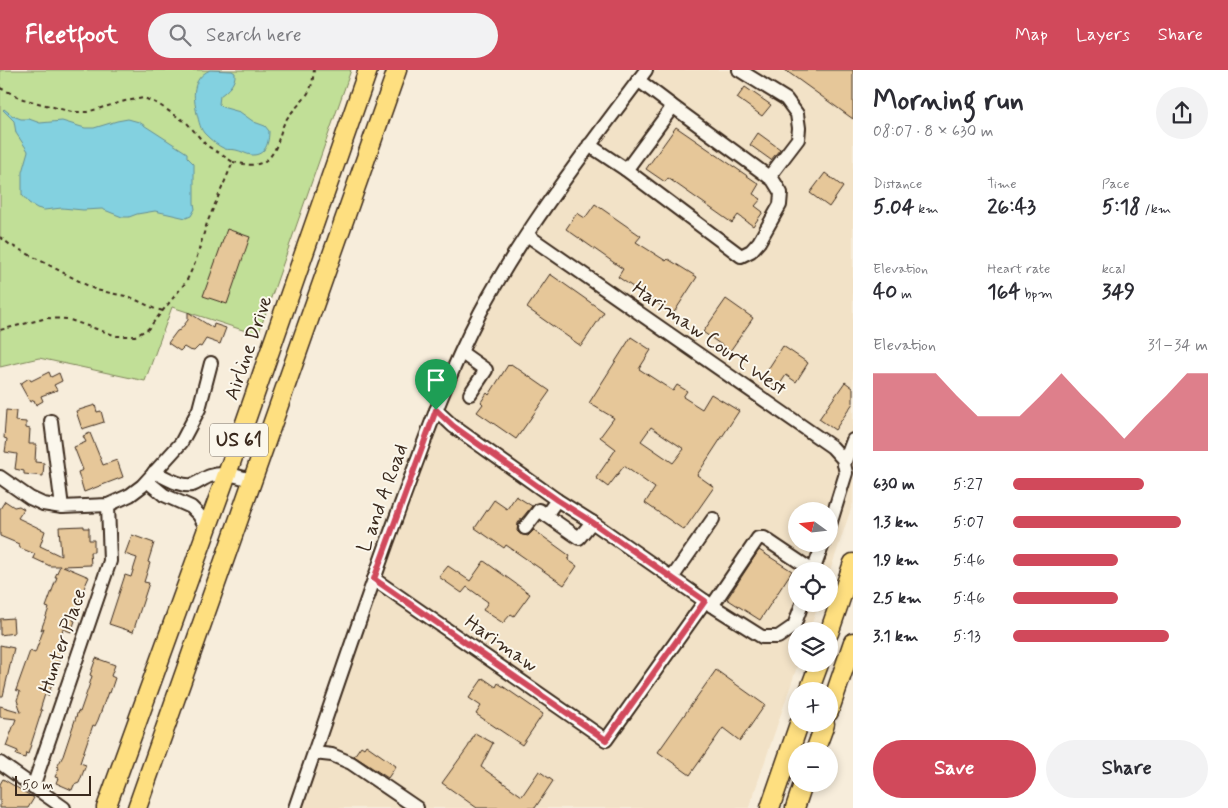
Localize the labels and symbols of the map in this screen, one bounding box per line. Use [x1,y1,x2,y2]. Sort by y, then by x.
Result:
street label: Harimaw Court West [626,275,792,403]
street label: Airline Drive [219,292,279,404]
pin [415,359,457,410]
road number: US 61 [210,424,268,456]
street label: L and A Road [351,440,415,556]
north arrow [788,502,838,552]
street label: Hunter Place [32,585,94,697]
street label: Harimaw [459,609,543,679]
scale bar [15,773,91,796]

